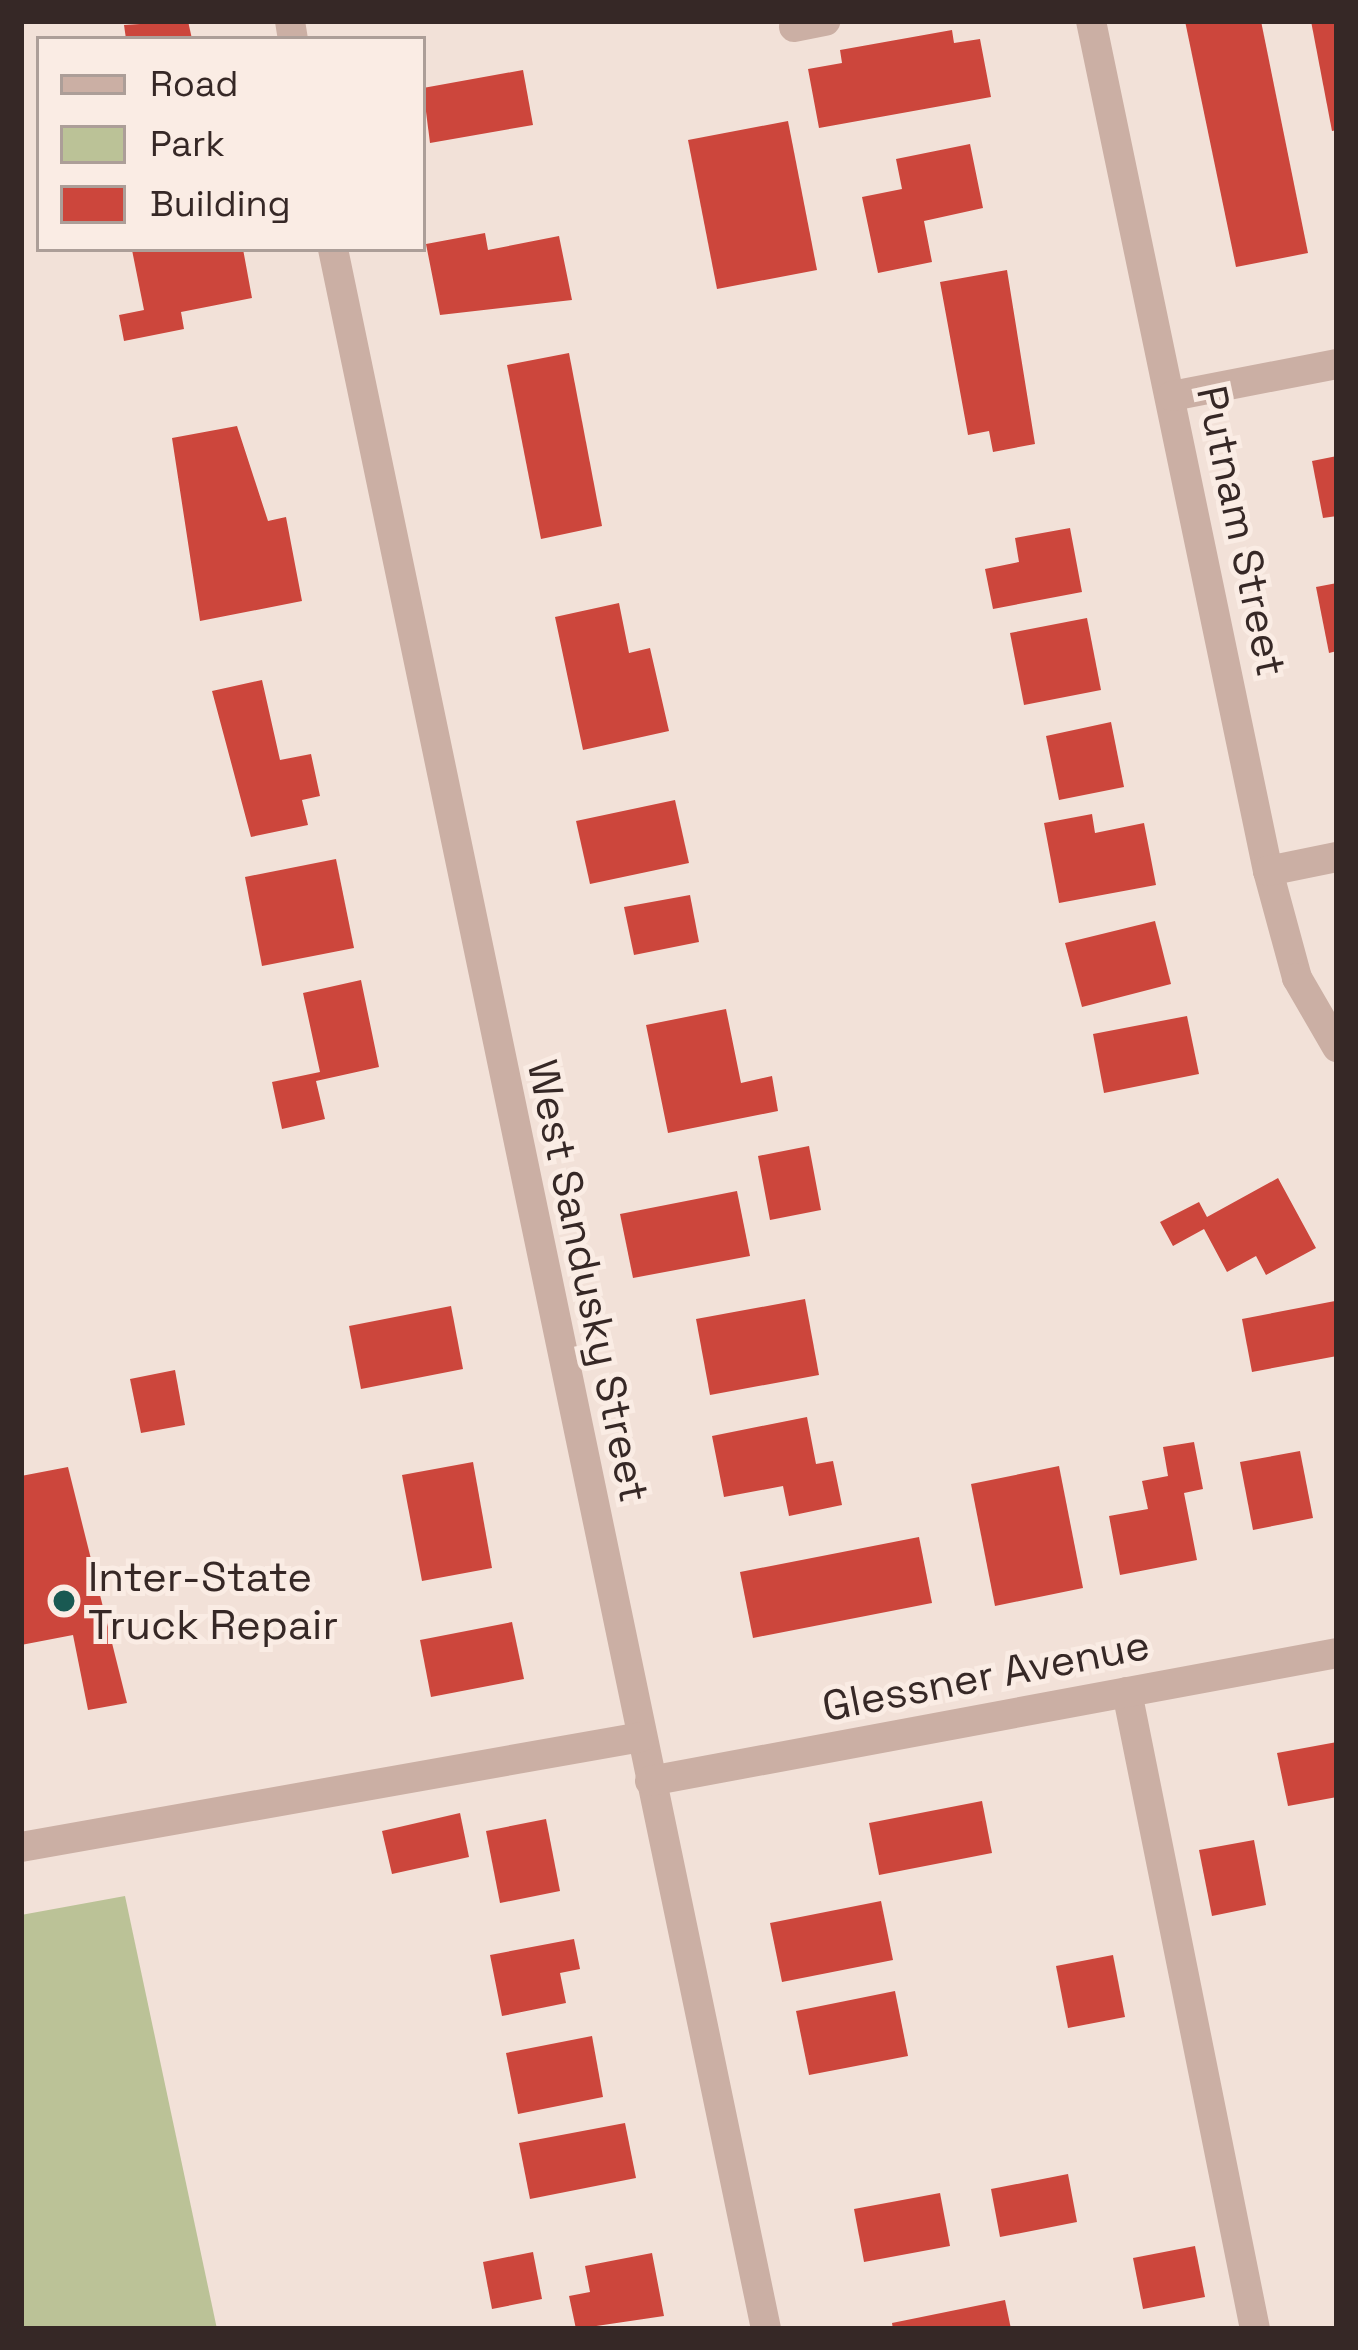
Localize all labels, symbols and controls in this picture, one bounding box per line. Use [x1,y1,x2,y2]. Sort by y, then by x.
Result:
legend [36,36,426,252]
text: Road [150,61,238,107]
text: Park [150,121,225,167]
text: Building [150,181,291,227]
street label: Putnam Street [1186,381,1296,681]
street label: West Sandusky Street [516,1055,660,1507]
place label: Inter-State Truck Repair [88,1552,338,1650]
marker: Inter-State Truck Repair [51,1588,77,1614]
street label: Glessner Avenue [818,1620,1154,1732]

